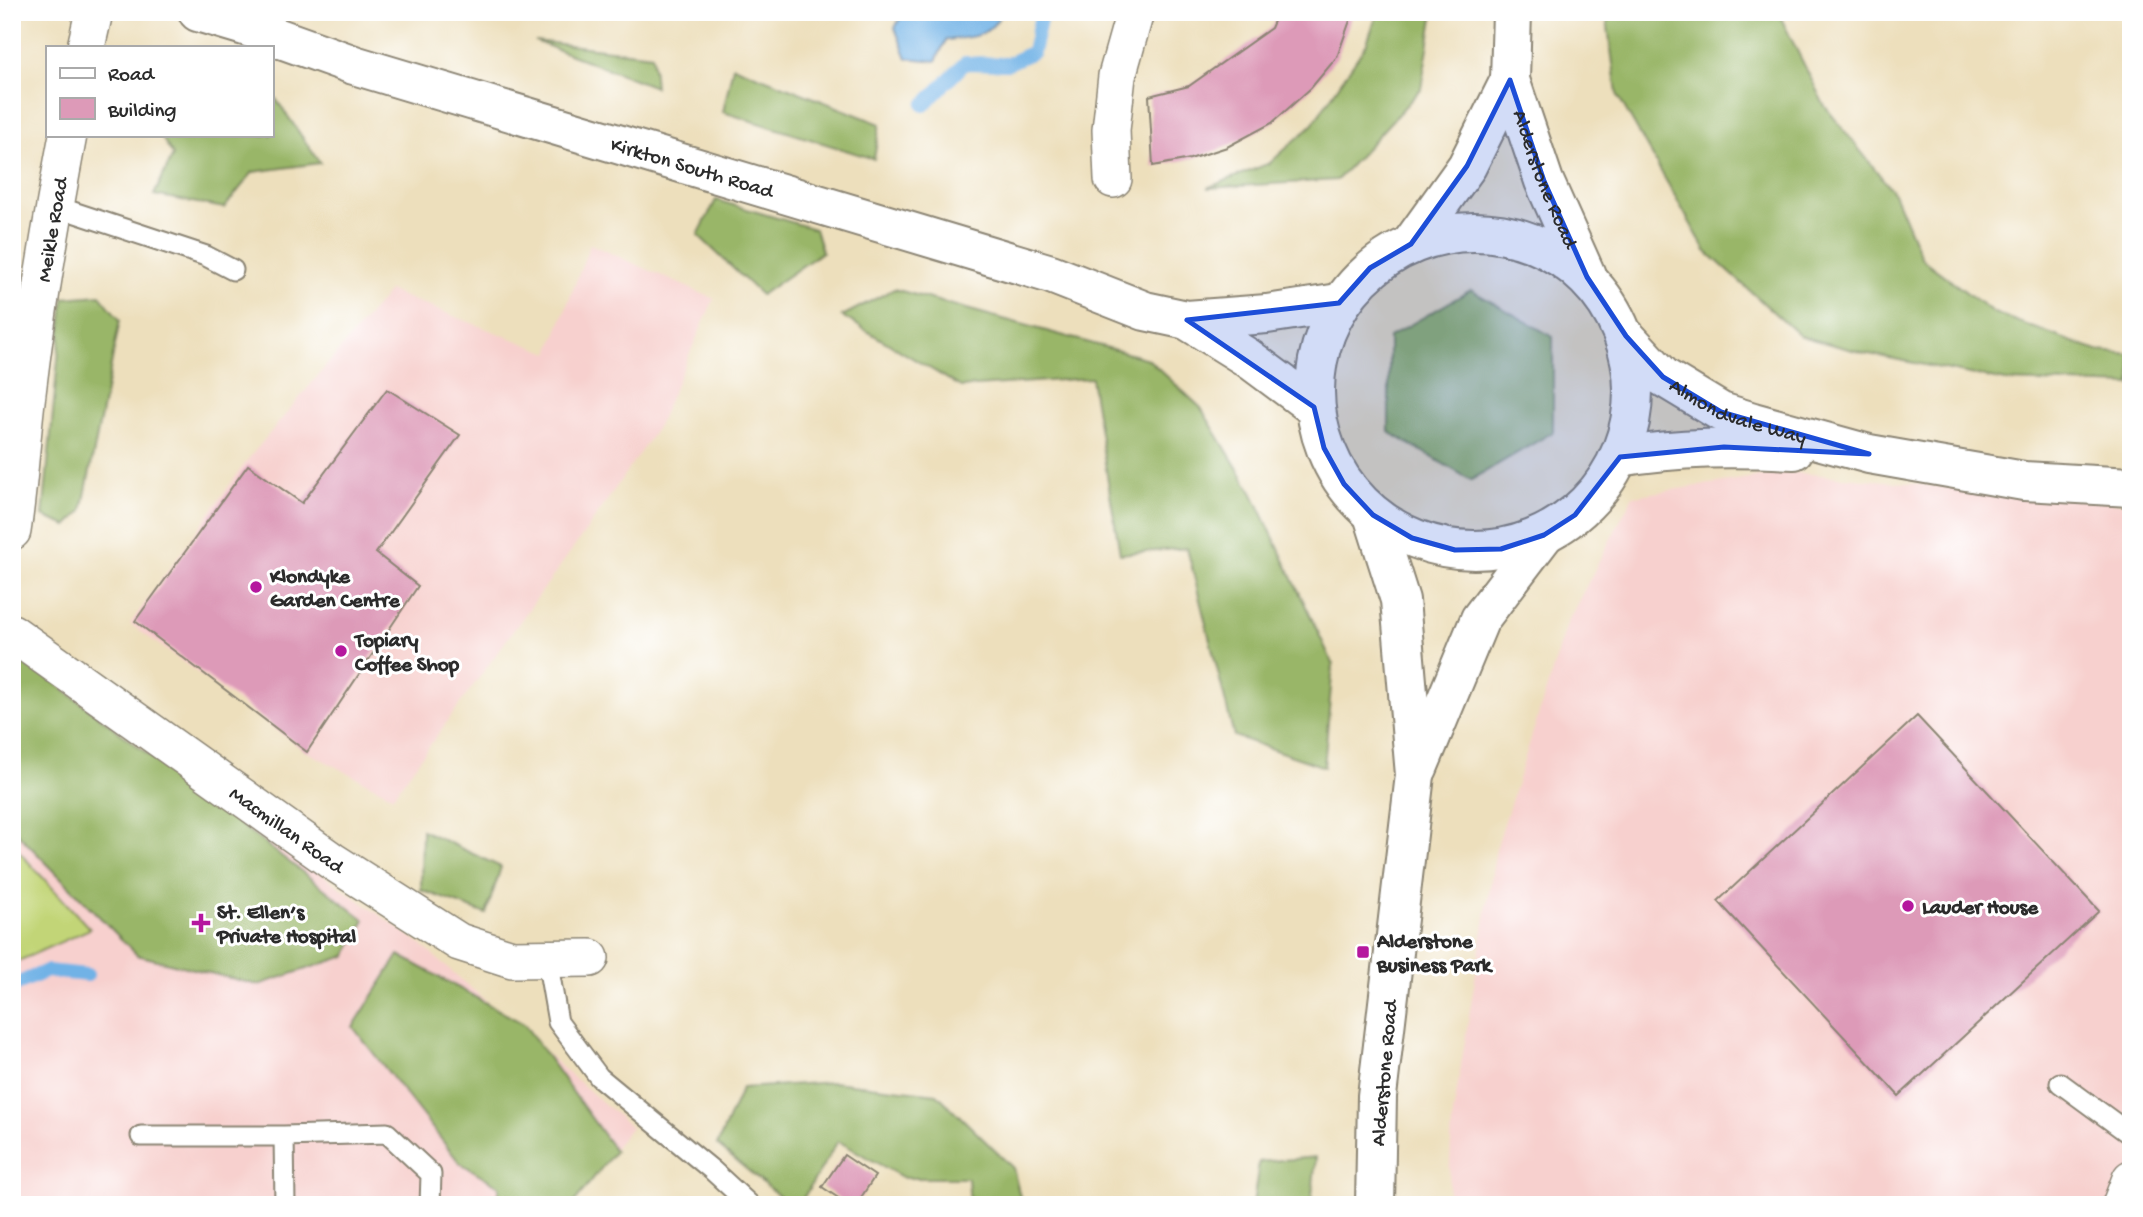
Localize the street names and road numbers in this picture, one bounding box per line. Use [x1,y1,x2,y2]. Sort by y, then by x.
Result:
street label: Alderstone Road [1505,107,1582,255]
street label: Kirkton South Road [607,134,777,206]
street label: Meikle Road [33,174,76,284]
street label: Almondvale Way [1664,375,1809,452]
street label: Macmillan Road [223,783,349,882]
street label: Alderstone Road [1368,998,1405,1147]

